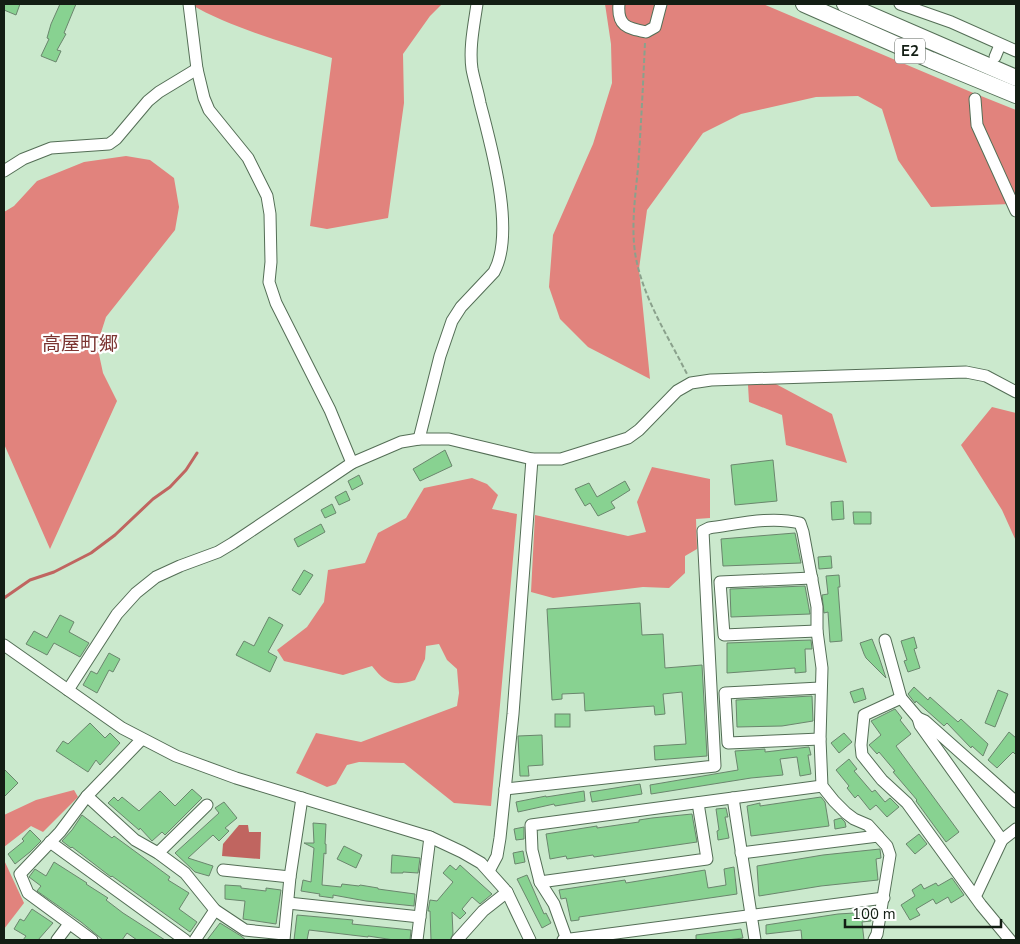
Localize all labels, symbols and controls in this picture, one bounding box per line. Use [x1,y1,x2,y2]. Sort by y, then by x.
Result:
road number: E2 [895,38,925,64]
district label: 高屋町郷 [42,331,118,357]
scale bar [845,896,1001,928]
text: 100 m [852,904,896,924]

